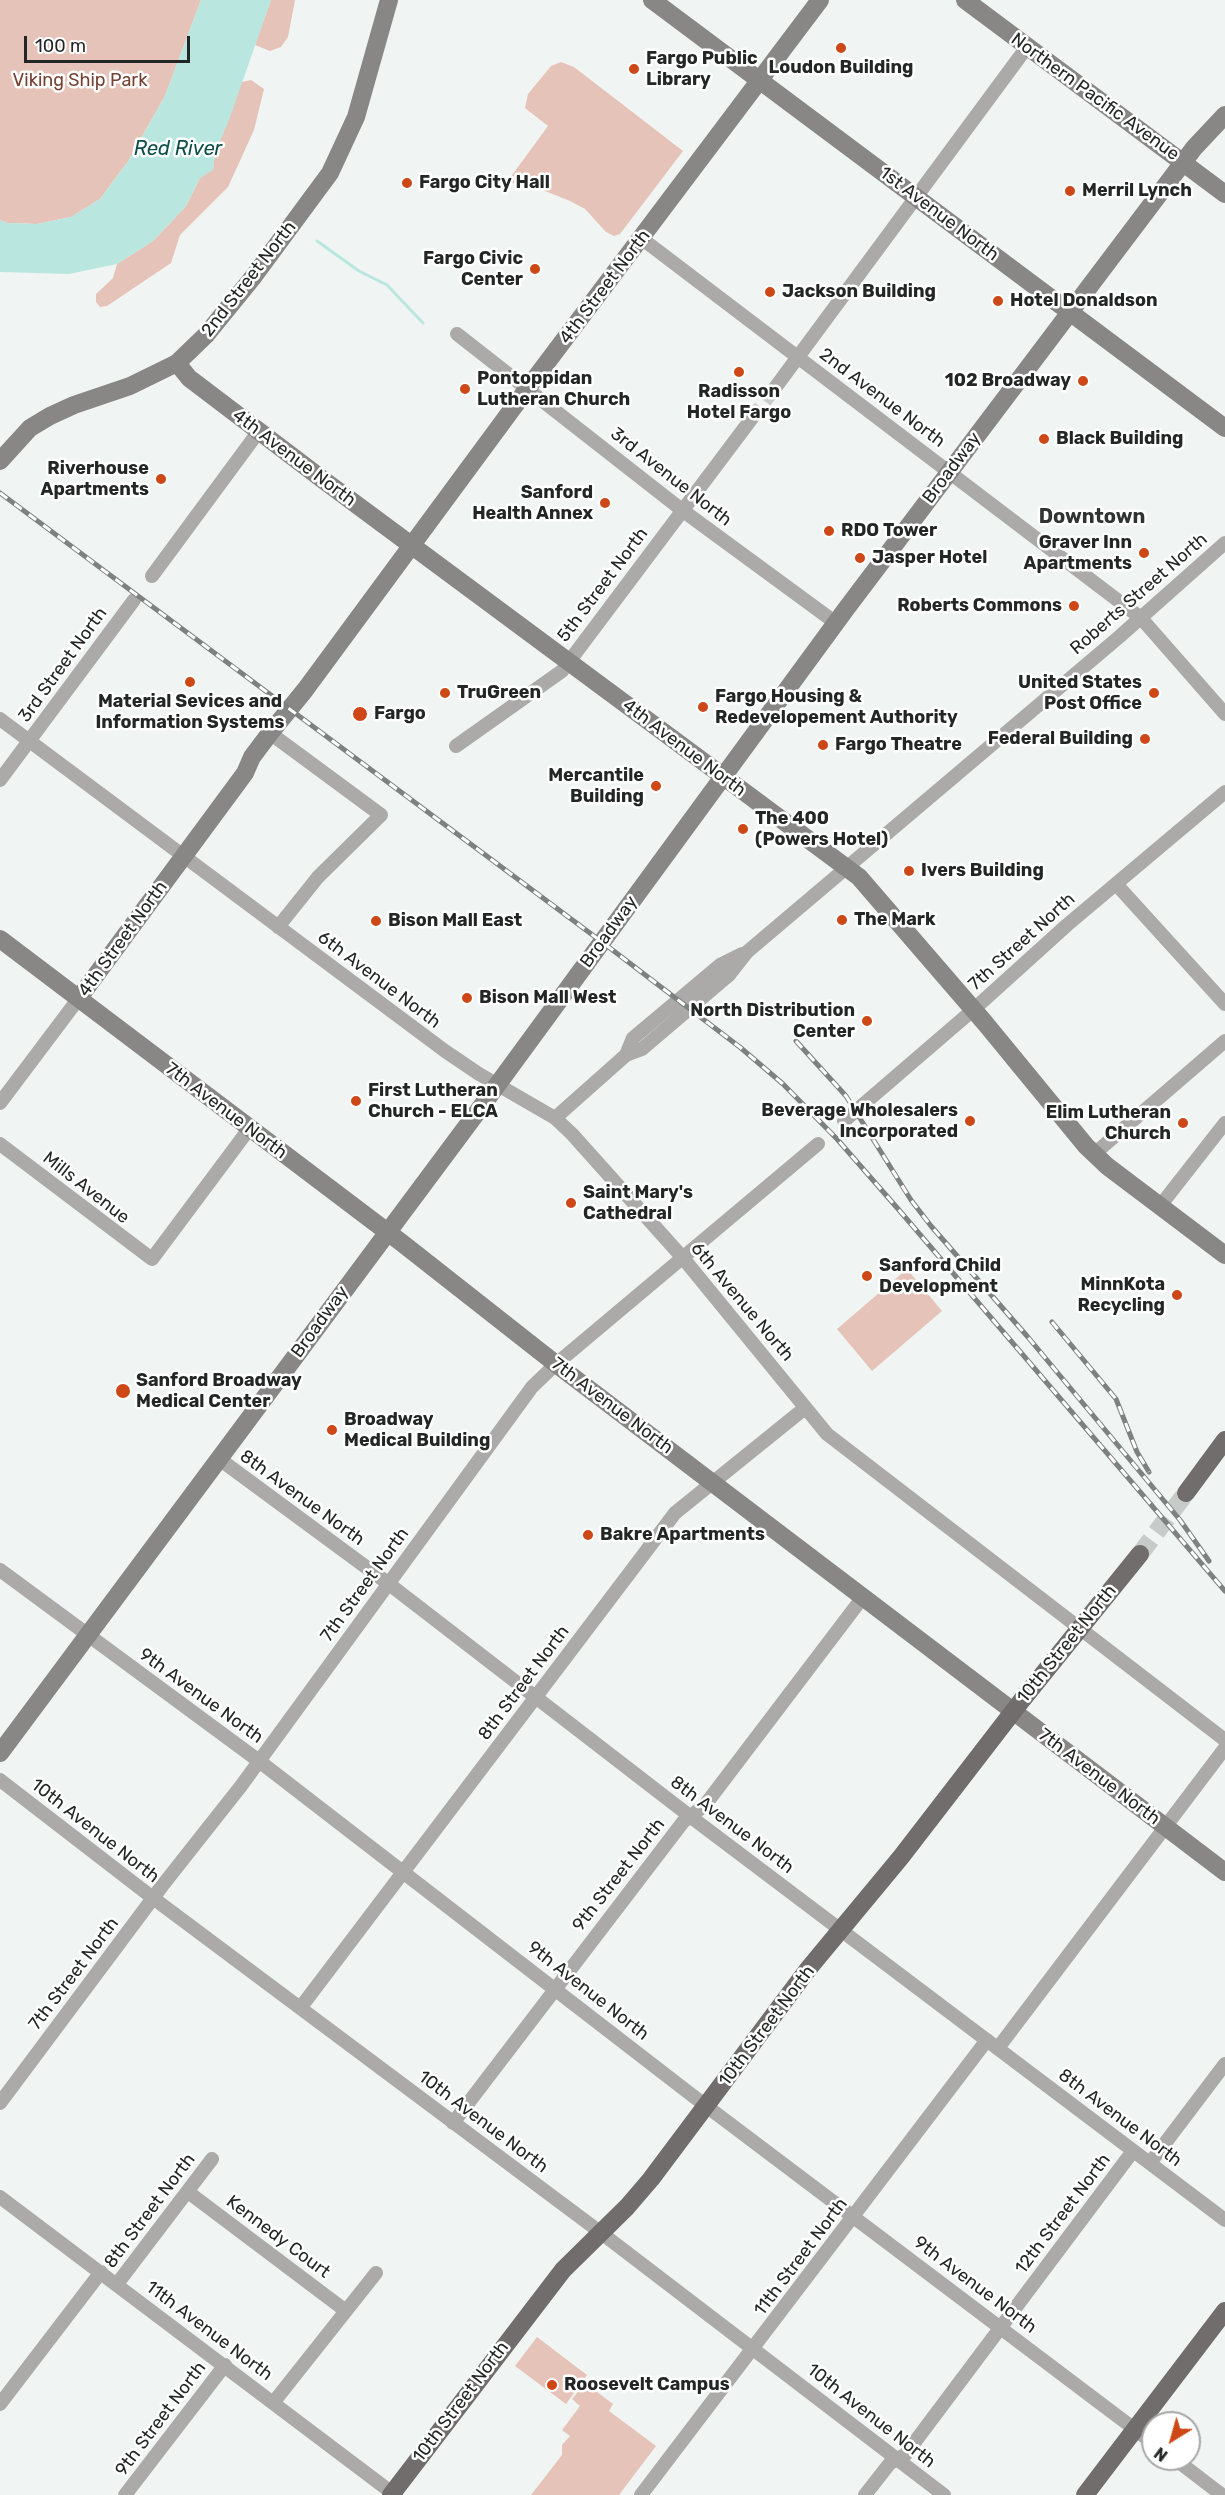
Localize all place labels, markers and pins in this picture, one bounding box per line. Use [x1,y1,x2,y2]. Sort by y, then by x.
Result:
marker: Loudon Building [834,41,848,55]
place label: Fargo Public Library [646,48,758,90]
place label: Loudon Building [769,57,913,79]
marker: Fargo Public Library [627,62,641,76]
place label: Fargo City Hall [419,172,550,194]
marker: Fargo City Hall [400,176,414,190]
place label: Merril Lynch [1082,180,1192,202]
marker: Merril Lynch [1063,184,1077,198]
place label: Fargo Civic Center [423,248,523,290]
marker: Fargo Civic Center [528,262,542,276]
place label: Jackson Building [782,281,936,303]
marker: Jackson Building [763,285,777,299]
place label: Hotel Donaldson [1010,290,1158,312]
marker: Hotel Donaldson [991,294,1005,308]
marker: Radisson Hotel Fargo [732,365,746,379]
place label: Pontoppidan Lutheran Church [477,368,630,410]
place label: 102 Broadway [945,370,1071,392]
marker: 102 Broadway [1076,374,1090,388]
place label: Radisson Hotel Fargo [687,381,791,424]
marker: Pontoppidan Lutheran Church [458,382,472,396]
place label: Black Building [1056,428,1183,450]
marker: Black Building [1037,432,1051,446]
place label: Riverhouse Apartments [41,458,149,500]
marker: Riverhouse Apartments [154,472,168,486]
place label: Sanford Health Annex [472,482,593,524]
marker: Sanford Health Annex [598,496,612,510]
place label: RDO Tower [841,520,937,542]
marker: RDO Tower [822,524,836,538]
place label: Graver Inn Apartments [1024,532,1132,574]
marker: Graver Inn Apartments [1137,546,1151,560]
place label: Jasper Hotel [872,547,987,569]
marker: Jasper Hotel [853,551,867,565]
place label: Roberts Commons [897,595,1062,617]
marker: Roberts Commons [1067,599,1081,613]
place label: United States Post Office [1018,672,1142,714]
marker: Material Sevices and Information Systems [183,675,197,689]
place label: TruGreen [457,682,541,704]
marker: TruGreen [438,686,452,700]
place label: Fargo Housing & Redevelopement Authority [715,686,958,728]
marker: United States Post Office [1147,686,1161,700]
place label: Material Sevices and Information Systems [95,691,285,734]
marker: Fargo Housing & Redevelopement Authority [696,700,710,714]
place label: Fargo [374,703,426,725]
marker: Fargo [351,705,369,723]
place label: Federal Building [988,728,1133,750]
marker: Federal Building [1138,732,1152,746]
place label: Fargo Theatre [835,734,962,756]
marker: Fargo Theatre [816,738,830,752]
place label: Mercantile Building [548,765,644,808]
marker: Mercantile Building [649,779,663,793]
place label: The 400 (Powers Hotel) [755,808,888,850]
marker: The 400 (Powers Hotel) [736,822,750,836]
place label: Ivers Building [921,860,1044,882]
marker: Ivers Building [902,864,916,878]
place label: The Mark [854,909,936,931]
place label: Bison Mall East [388,910,522,932]
marker: The Mark [835,913,849,927]
marker: Bison Mall East [369,914,383,928]
place label: Bison Mall West [479,987,616,1009]
marker: Bison Mall West [460,991,474,1005]
place label: North Distribution Center [690,1000,855,1042]
marker: North Distribution Center [860,1014,874,1028]
place label: First Lutheran Church - ELCA [368,1080,498,1122]
marker: First Lutheran Church - ELCA [349,1094,363,1108]
place label: Beverage Wholesalers Incorporated [761,1100,958,1142]
place label: Elim Lutheran Church [1046,1102,1171,1144]
marker: Beverage Wholesalers Incorporated [963,1114,977,1128]
marker: Elim Lutheran Church [1176,1116,1190,1130]
place label: Saint Mary's Cathedral [583,1182,693,1224]
marker: Saint Mary's Cathedral [564,1196,578,1210]
place label: Sanford Child Development [879,1255,1001,1298]
marker: Sanford Child Development [860,1269,874,1283]
place label: MinnKota Recycling [1077,1274,1165,1316]
marker: MinnKota Recycling [1170,1288,1184,1302]
place label: Sanford Broadway Medical Center [136,1370,302,1412]
marker: Sanford Broadway Medical Center [114,1382,132,1400]
place label: Broadway Medical Building [344,1409,490,1452]
marker: Broadway Medical Building [325,1423,339,1437]
place label: Bakre Apartments [600,1524,765,1546]
marker: Bakre Apartments [581,1528,595,1542]
place label: Roosevelt Campus [564,2374,730,2396]
marker: Roosevelt Campus [545,2378,559,2392]

